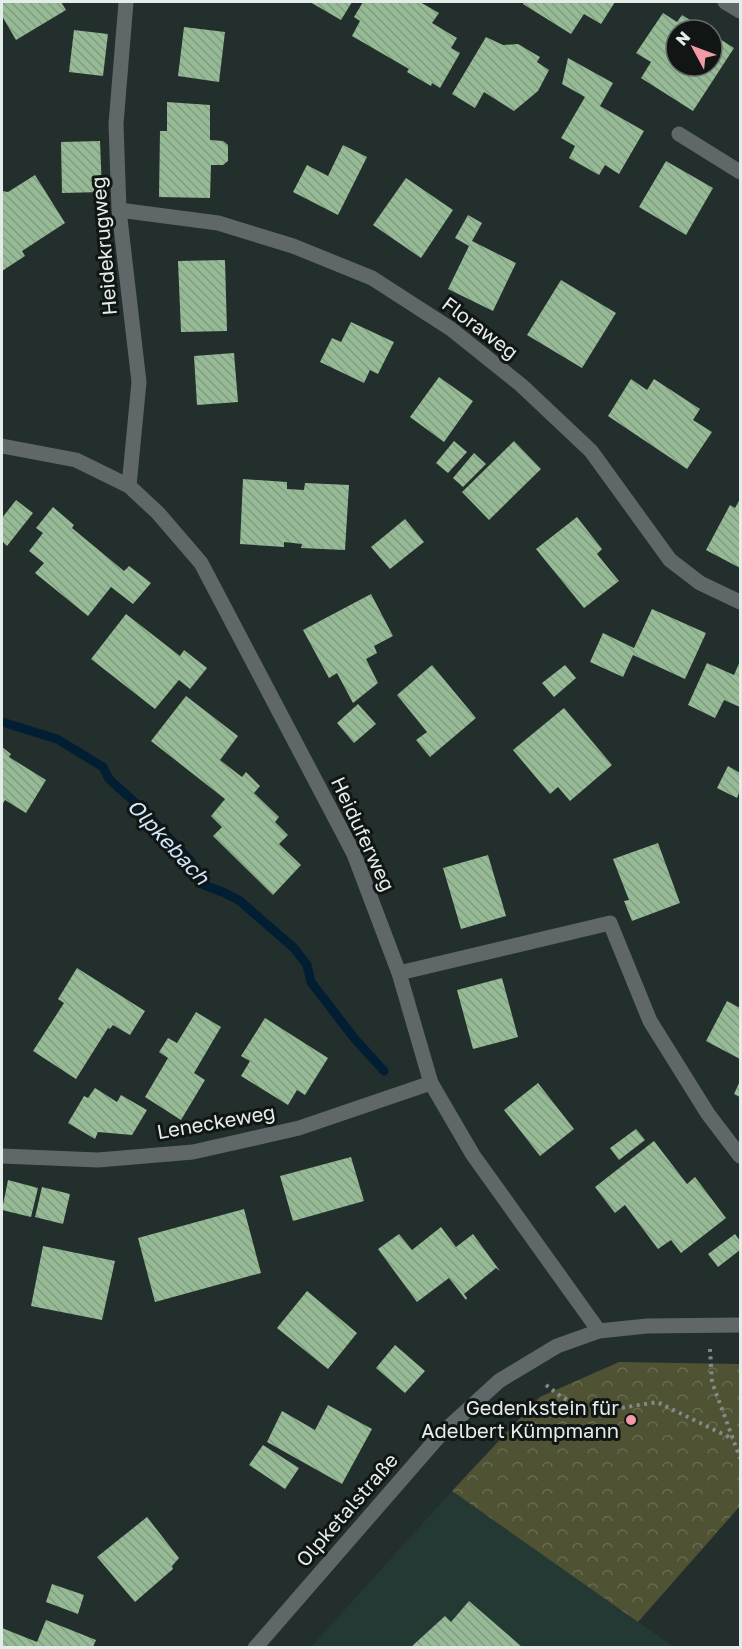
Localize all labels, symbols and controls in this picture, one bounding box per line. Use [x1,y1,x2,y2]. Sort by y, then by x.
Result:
north arrow [664,18,724,78]
text: N [671,27,694,49]
street label: Heidekrugweg [85,176,121,317]
street label: Floraweg [438,291,523,363]
street label: Heiduferweg [327,773,401,895]
water label: Olpkebach [122,793,216,890]
street label: Leneckeweg [155,1099,277,1143]
place label: Gedenkstein für Adelbert Kümpmann [421,1395,619,1442]
marker: Gedenkstein für Adelbert Kümpmann [624,1413,638,1427]
street label: Olpketalstraße [290,1448,402,1571]

